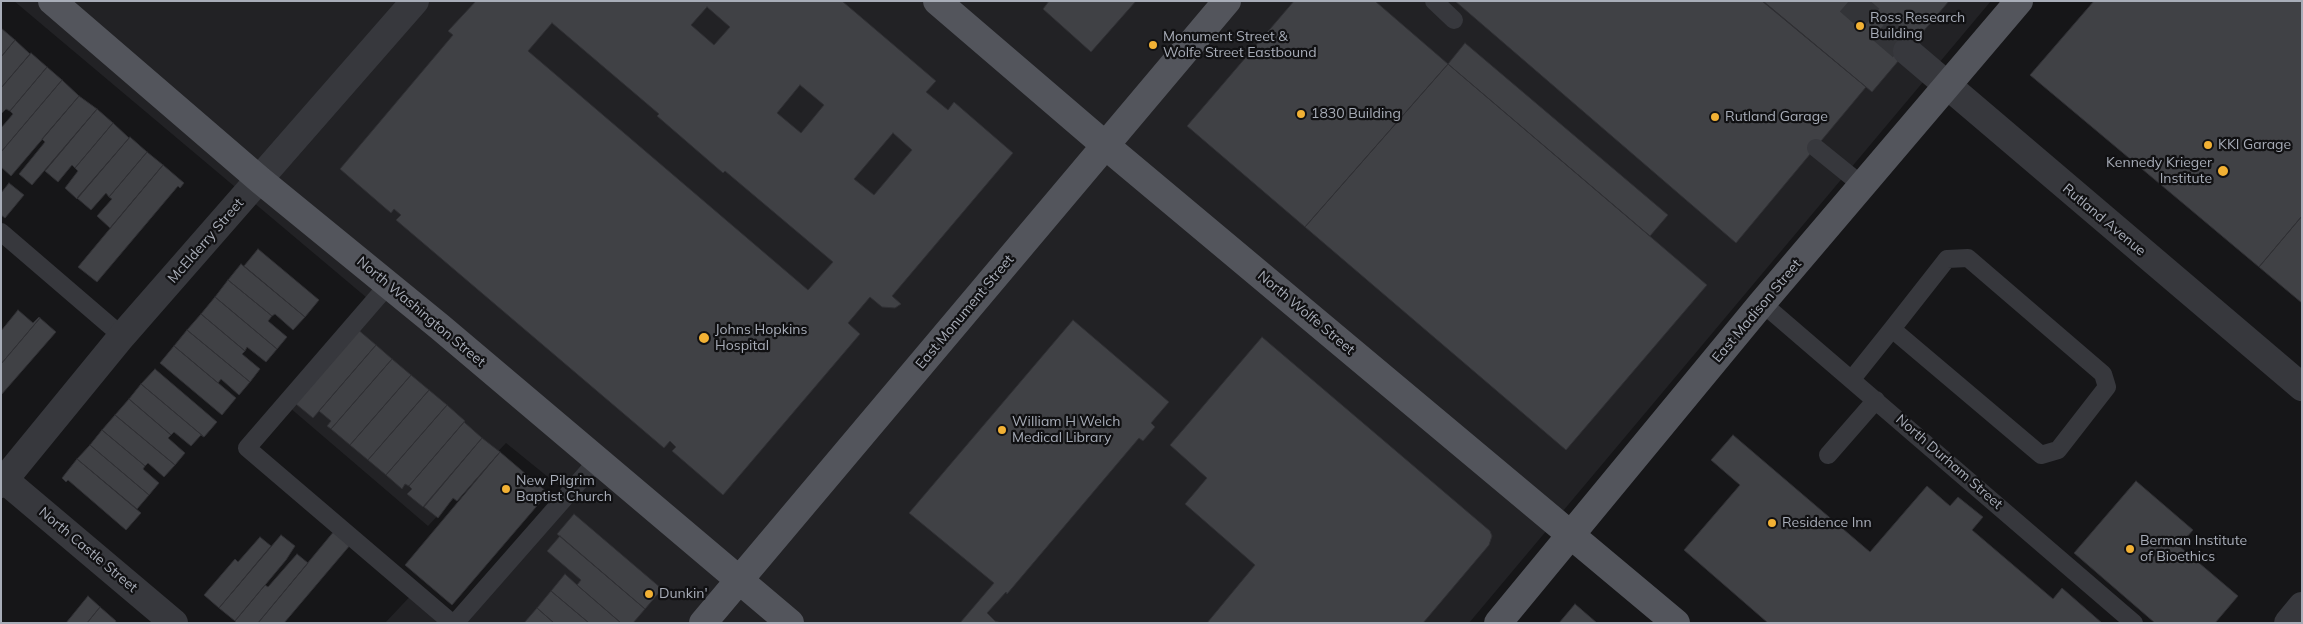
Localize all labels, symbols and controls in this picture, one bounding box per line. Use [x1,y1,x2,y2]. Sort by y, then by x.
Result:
place label: Ross Research Building [1870,10,1965,42]
marker: Ross Research Building [1854,20,1866,32]
place label: Monument Street & Wolfe Street Eastbound [1163,29,1317,62]
marker: Monument Street & Wolfe Street Eastbound [1147,39,1159,51]
place label: 1830 Building [1311,106,1401,122]
marker: 1830 Building [1295,108,1307,120]
place label: Rutland Garage [1725,109,1828,125]
marker: Rutland Garage [1709,111,1721,123]
place label: KKI Garage [2218,137,2291,153]
marker: KKI Garage [2202,139,2214,151]
place label: Kennedy Krieger Institute [2106,155,2212,188]
marker: Kennedy Krieger Institute [2216,164,2230,178]
street label: Rutland Avenue [2059,180,2149,260]
street label: McElderry Street [165,195,247,287]
street label: East Monument Street [912,252,1018,372]
street label: North Washington Street [353,253,489,371]
street label: East Madison Street [1709,256,1805,366]
street label: North Wolfe Street [1254,268,1358,358]
place label: Johns Hopkins Hospital [715,322,807,354]
marker: Johns Hopkins Hospital [697,331,711,345]
street label: North Durham Street [1892,411,2006,513]
place label: William H Welch Medical Library [1012,414,1120,447]
marker: William H Welch Medical Library [996,424,1008,436]
place label: New Pilgrim Baptist Church [516,473,612,506]
marker: New Pilgrim Baptist Church [500,483,512,495]
street label: North Castle Street [35,504,141,596]
place label: Residence Inn [1782,515,1872,531]
marker: Residence Inn [1766,517,1778,529]
place label: Berman Institute of Bioethics [2140,533,2247,566]
marker: Berman Institute of Bioethics [2124,543,2136,555]
place label: Dunkin' [659,586,708,602]
marker: Dunkin' [643,588,655,600]

